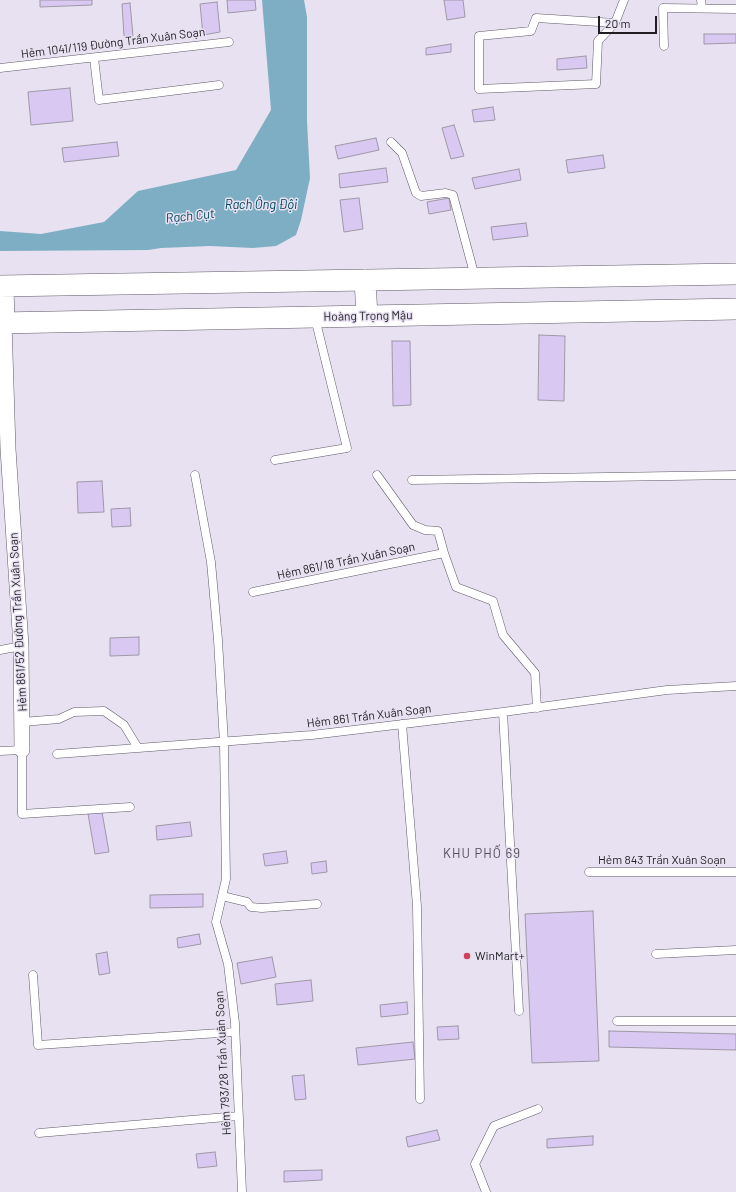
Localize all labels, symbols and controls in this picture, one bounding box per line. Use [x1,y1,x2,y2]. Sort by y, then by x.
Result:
scale bar [600,8,659,34]
text: 20 m [605,16,631,30]
street label: Hẻm 1041/119 Đường Trần Xuân Soạn [20,25,206,61]
water label: Rạch Ông Đội [225,197,297,213]
water label: Rạch Cụt [165,206,215,226]
street label: Hoàng Trọng Mậu [323,308,413,324]
street label: Hẻm 861/52 Đường Trần Xuân Soạn [6,532,30,712]
street label: Hẻm 861/18 Trần Xuân Soạn [276,539,416,583]
street label: Hẻm 861 Trần Xuân Soạn [306,701,432,731]
district label: KHU PHỐ 69 [443,846,521,862]
street label: Hẻm 843 Trần Xuân Soạn [598,853,726,867]
place label: WinMart+ [475,949,525,963]
marker: WinMart+ [462,951,472,961]
street label: Hẻm 793/28 Trần Xuân Soạn [212,990,234,1136]

